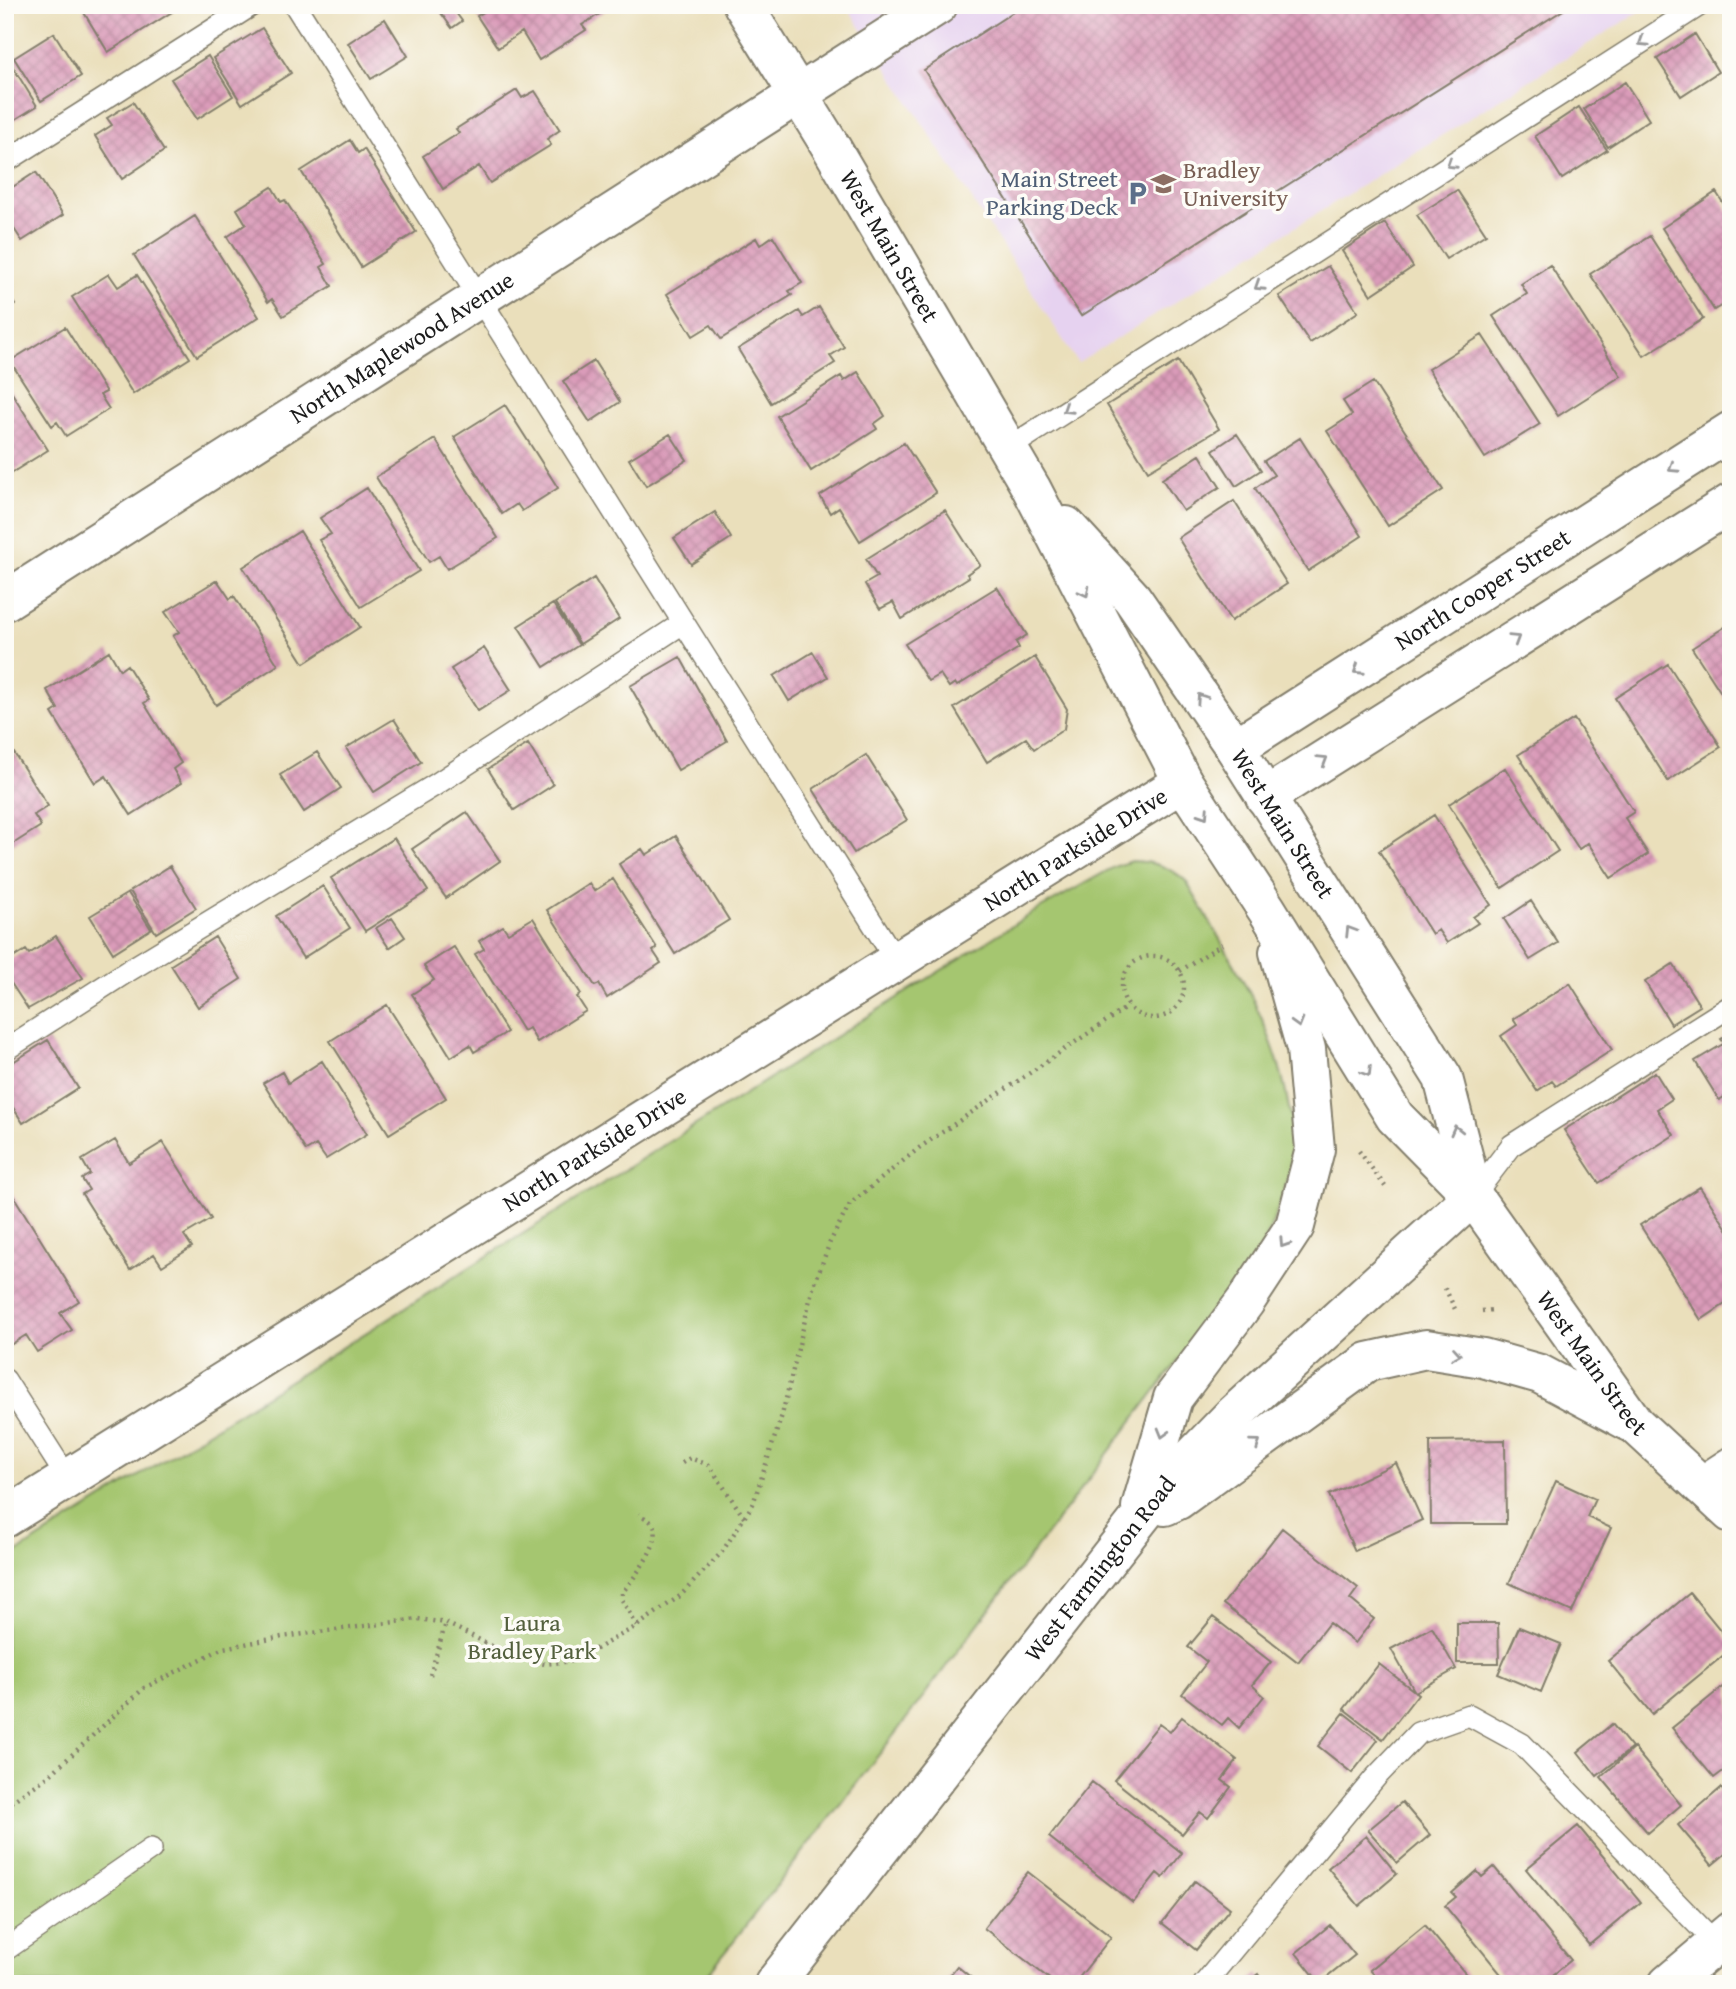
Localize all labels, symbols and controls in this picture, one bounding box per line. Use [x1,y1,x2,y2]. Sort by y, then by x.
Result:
one-way arrow [1637,34,1650,47]
place label: Bradley University [1183,152,1288,215]
one-way arrow [1446,156,1459,169]
place label: Main Street Parking Deck [986,161,1119,224]
street label: West Main Street [831,163,948,329]
school or university icon: Bradley University [1149,170,1177,198]
parking icon: Main Street Parking Deck [1124,179,1152,207]
street label: North Maplewood Avenue [283,262,521,432]
one-way arrow [1254,278,1267,291]
one-way arrow [1062,400,1075,413]
one-way arrow [1668,460,1681,473]
street label: North Cooper Street [1388,520,1578,659]
one-way arrow [1076,585,1090,597]
one-way arrow [1507,634,1520,647]
one-way arrow [1352,661,1365,674]
one-way arrow [1196,693,1209,706]
street label: West Main Street [1223,742,1344,906]
one-way arrow [1315,756,1328,769]
street label: North Parkside Drive [976,778,1174,920]
one-way arrow [1195,806,1208,819]
one-way arrow [1346,926,1359,939]
one-way arrow [1290,1016,1305,1028]
one-way arrow [1358,1064,1371,1077]
street label: North Parkside Drive [495,1079,693,1220]
one-way arrow [1450,1124,1464,1136]
one-way arrow [1280,1235,1292,1248]
street label: West Main Street [1528,1283,1656,1444]
one-way arrow [1450,1346,1462,1361]
one-way arrow [1156,1427,1171,1439]
one-way arrow [1248,1438,1261,1451]
street label: West Farmington Road [1016,1468,1184,1669]
park label: Laura Bradley Park [468,1605,597,1668]

